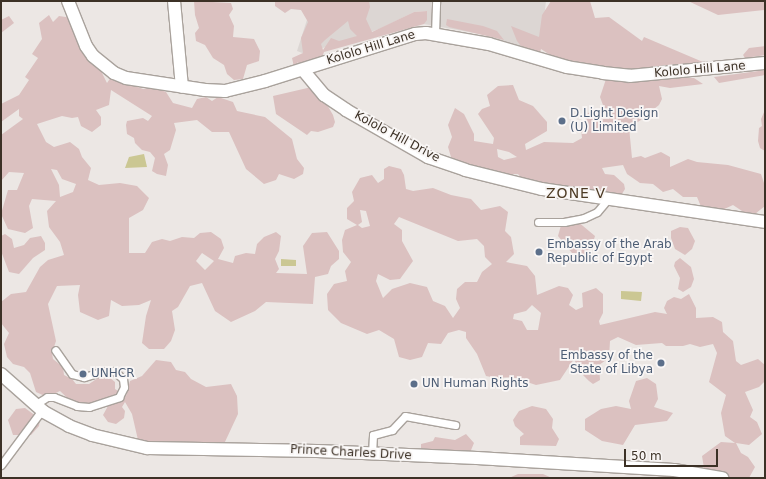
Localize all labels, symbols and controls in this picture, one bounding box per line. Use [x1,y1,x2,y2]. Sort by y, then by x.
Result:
street label: Kololo Hill Lane [325,28,417,68]
street label: Kololo Hill Lane [654,59,746,81]
place label: D.Light Design (U) Limited [570,107,658,135]
street label: Kololo Hill Drive [352,108,442,166]
marker: D.Light Design (U) Limited [557,116,567,126]
district label: ZONE V [546,185,606,201]
place label: Embassy of the Arab Republic of Egypt [547,238,672,266]
marker: Embassy of the Arab Republic of Egypt [534,247,544,257]
place label: Embassy of the State of Libya [560,349,653,377]
marker: Embassy of the State of Libya [656,358,666,368]
place label: UNHCR [91,367,134,381]
marker: UNHCR [78,369,88,379]
place label: UN Human Rights [422,377,529,391]
marker: UN Human Rights [409,379,419,389]
scale bar [626,441,720,467]
street label: Prince Charles Drive [290,443,412,463]
text: 50 m [631,449,662,463]

